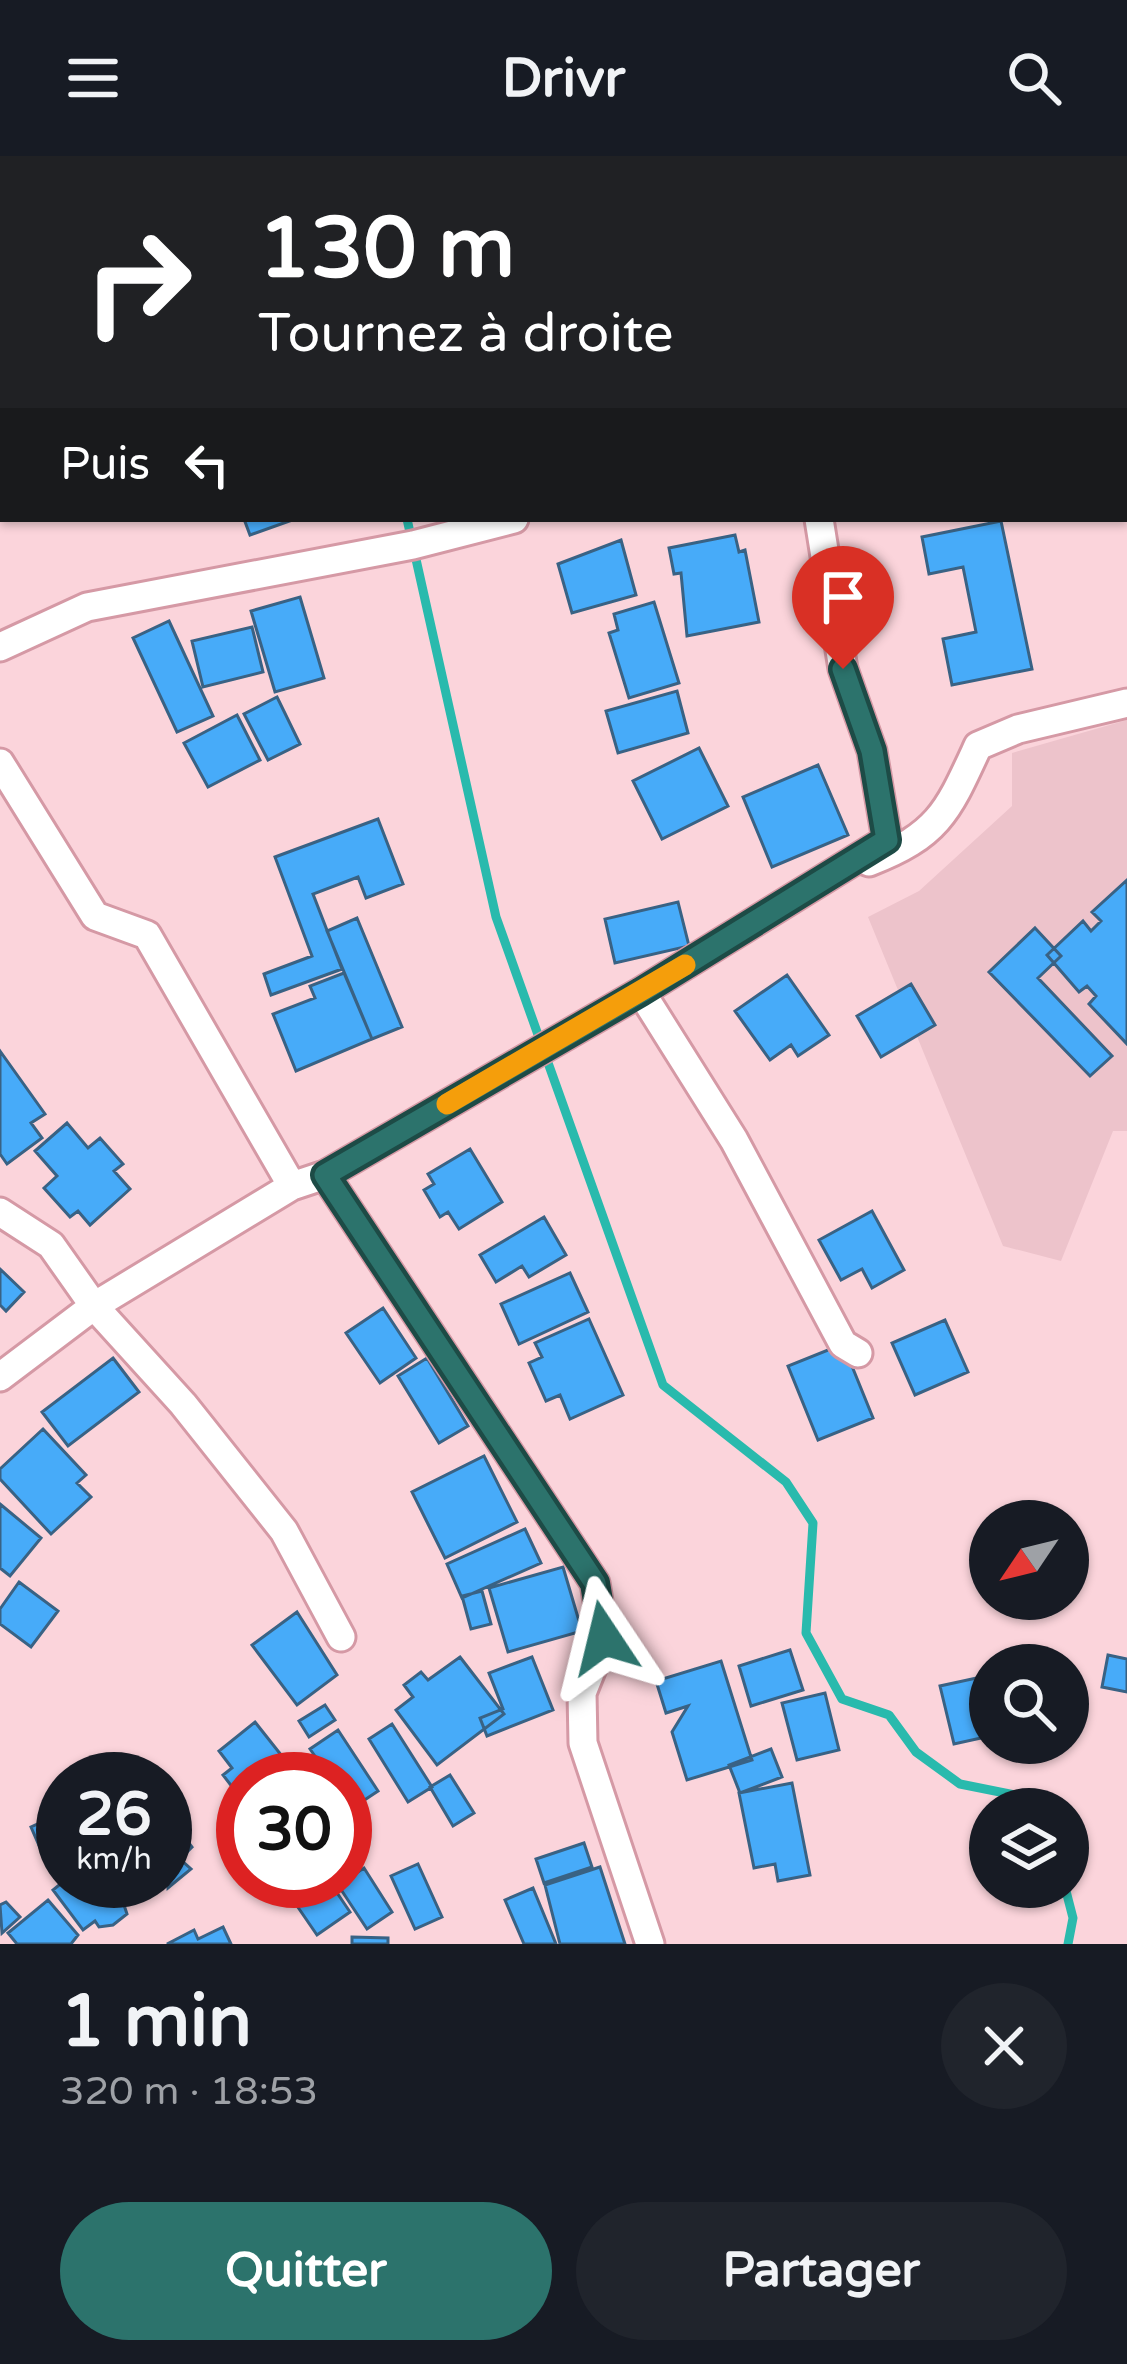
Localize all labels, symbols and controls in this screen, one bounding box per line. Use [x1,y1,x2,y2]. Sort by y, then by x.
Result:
icon: menu [60,45,126,111]
icon: search [1001,45,1067,111]
text: Drivr [502,46,625,111]
text: 130 m [258,199,515,300]
icon: right [60,204,216,360]
text: Tournez à droite [258,301,674,366]
icon: left [174,432,240,498]
text: Puis [60,438,150,492]
pin [792,546,894,669]
icon: arrive [810,564,876,630]
north arrow [969,1500,1089,1620]
map controls [969,1500,1089,1908]
position arrow [541,1575,667,1701]
button: search [969,1644,1089,1764]
speed limit sign: 30 [216,1752,372,1908]
text: 26 [76,1779,152,1851]
button: layers [969,1788,1089,1908]
text: km/h [76,1841,152,1878]
text: 1 min [60,1979,252,2066]
button: close [941,1983,1067,2109]
text: 320 m · 18:53 [60,2068,318,2115]
button: Quitter [60,2202,552,2340]
button: Partager [576,2202,1067,2340]

